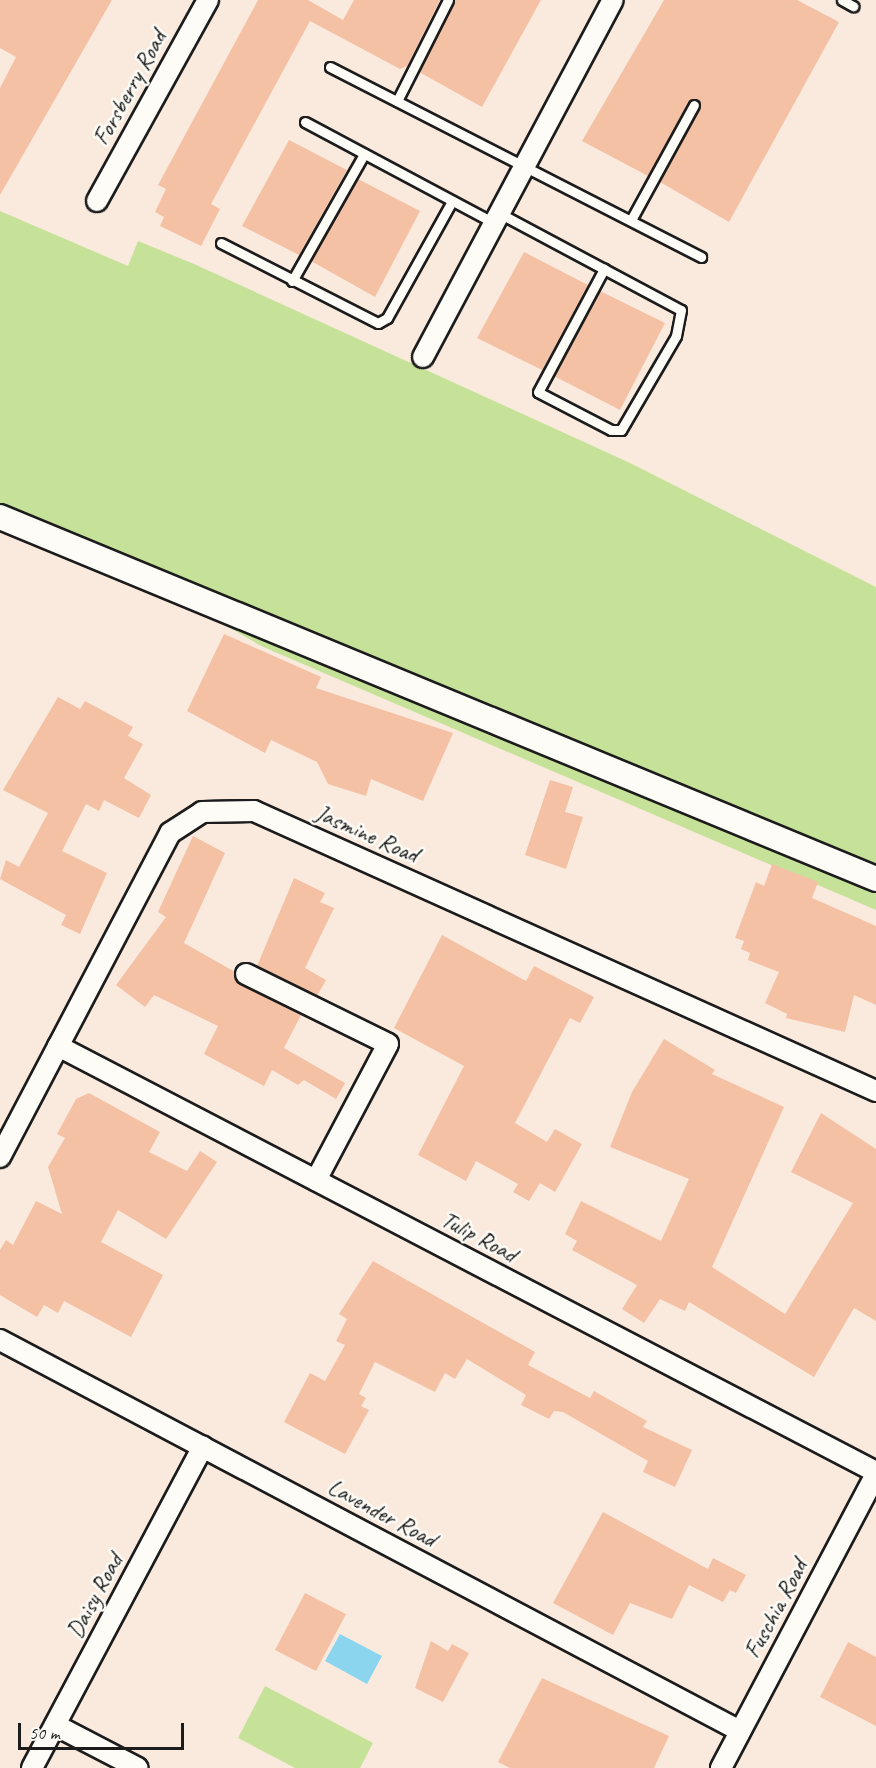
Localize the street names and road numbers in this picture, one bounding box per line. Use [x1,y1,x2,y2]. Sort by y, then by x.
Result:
street label: Forsberry Road [87,26,173,150]
street label: Jasmine Road [311,799,423,869]
street label: Tulip Road [436,1205,522,1269]
street label: Lavender Road [323,1472,441,1554]
street label: Daisy Road [61,1549,129,1643]
street label: Fuschia Road [738,1555,814,1663]

